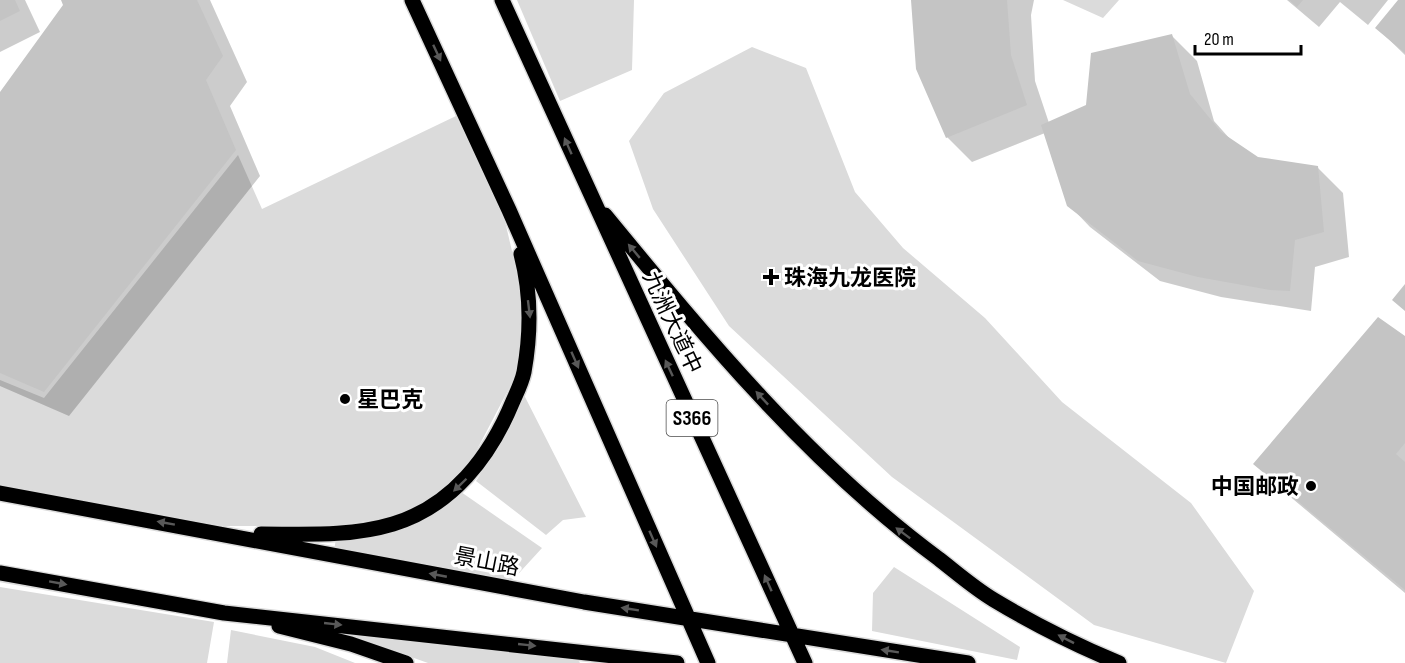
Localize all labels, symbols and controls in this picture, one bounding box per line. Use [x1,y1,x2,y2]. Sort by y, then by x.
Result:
scale bar [1195,18,1302,56]
text: 20 m [1204,29,1234,50]
one-way arrow [432,45,441,62]
one-way arrow [563,137,573,155]
one-way arrow [628,243,641,259]
place label: 珠海九龙医院 [784,265,916,292]
street label: 九洲大道中 [636,267,707,378]
marker: 珠海九龙医院 [762,268,780,286]
one-way arrow [524,299,534,318]
one-way arrow [570,352,580,370]
one-way arrow [664,358,674,376]
place label: 星巴克 [357,387,423,414]
one-way arrow [755,391,769,406]
marker: 星巴克 [338,392,352,406]
road number: S366 [666,400,718,436]
place label: 中国邮政 [1211,474,1299,501]
one-way arrow [453,477,467,491]
marker: 中国邮政 [1304,479,1318,493]
one-way arrow [156,518,175,527]
one-way arrow [895,526,911,539]
one-way arrow [649,530,658,547]
street label: 景山路 [452,543,522,582]
one-way arrow [429,570,448,579]
one-way arrow [762,574,772,592]
one-way arrow [48,579,67,588]
one-way arrow [621,605,640,614]
one-way arrow [324,619,343,629]
one-way arrow [1057,635,1074,644]
one-way arrow [518,640,537,650]
one-way arrow [880,646,899,655]

